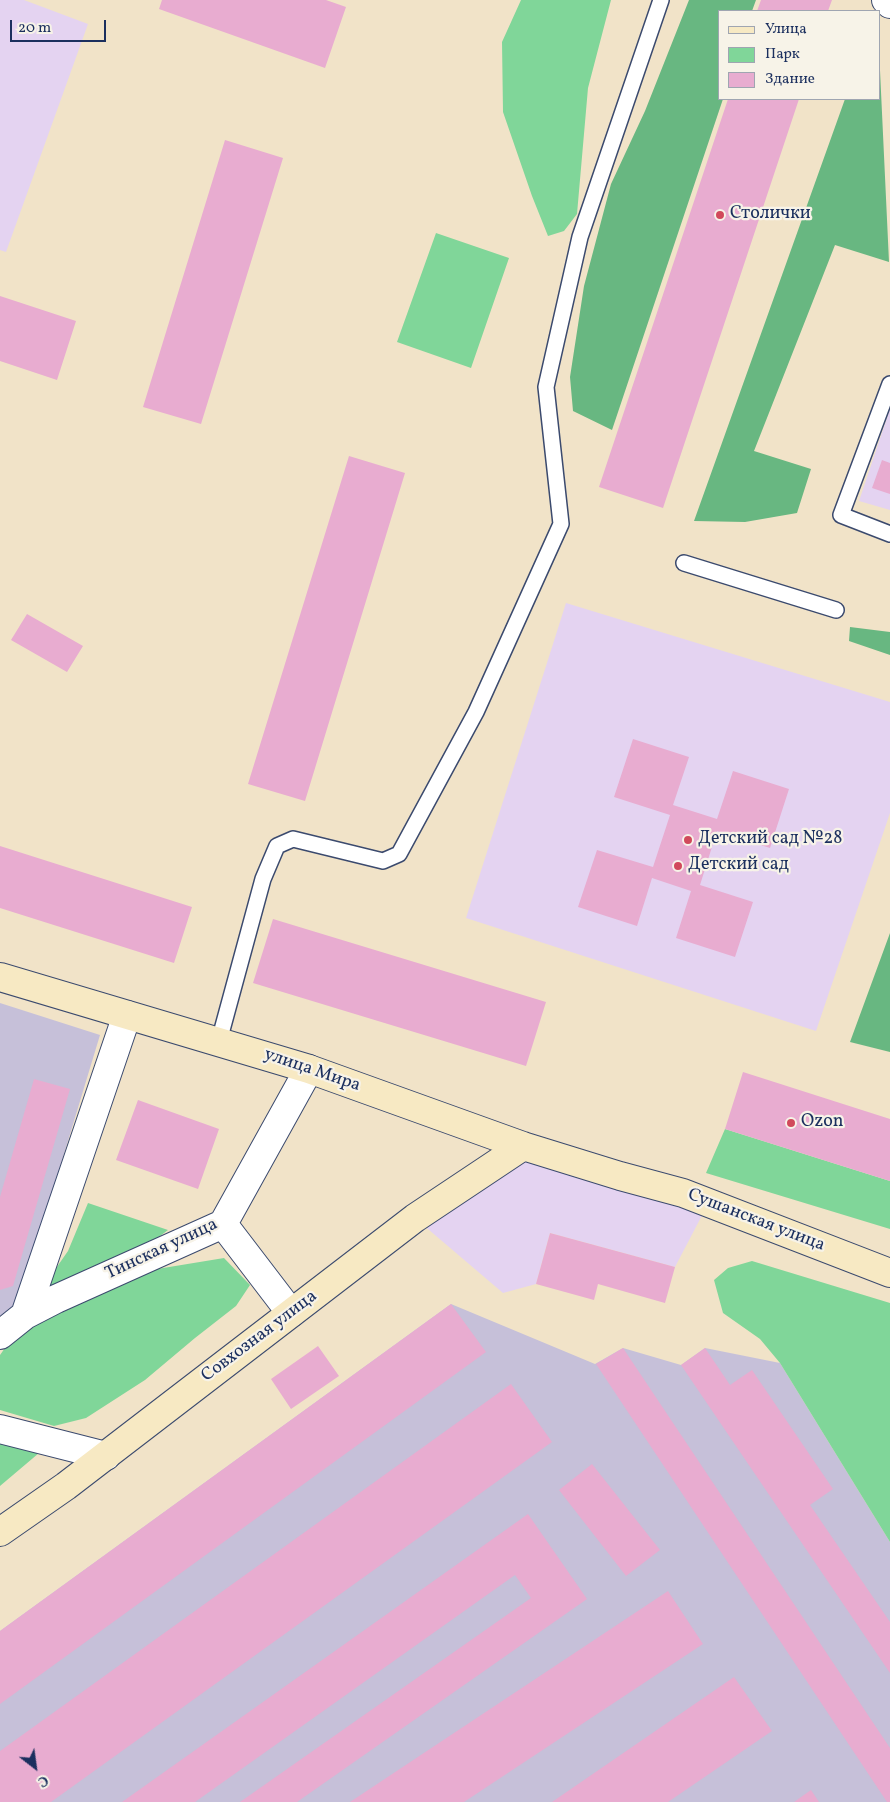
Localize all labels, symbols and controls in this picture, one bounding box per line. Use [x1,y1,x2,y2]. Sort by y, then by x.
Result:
scale bar [12,10,109,42]
legend [718,10,880,100]
text: 20 m [18,18,51,39]
text: Улица [765,19,807,40]
text: Парк [765,44,800,65]
text: Здание [765,69,815,90]
place label: Столички [730,204,811,226]
marker: Столички [714,209,726,221]
place label: Детский сад №28 [698,829,842,851]
marker: Детский сад №28 [682,834,694,846]
place label: Детский сад [688,855,789,877]
marker: Детский сад [672,860,684,872]
street label: улица Мира [261,1044,363,1098]
place label: Ozon [801,1112,843,1134]
marker: Ozon [785,1117,797,1129]
street label: Сушанская улица [684,1185,828,1257]
street label: Тинская улица [102,1215,222,1285]
street label: Совхозная улица [198,1286,322,1388]
north arrow [10,1742,60,1792]
text: С [34,1770,51,1791]

